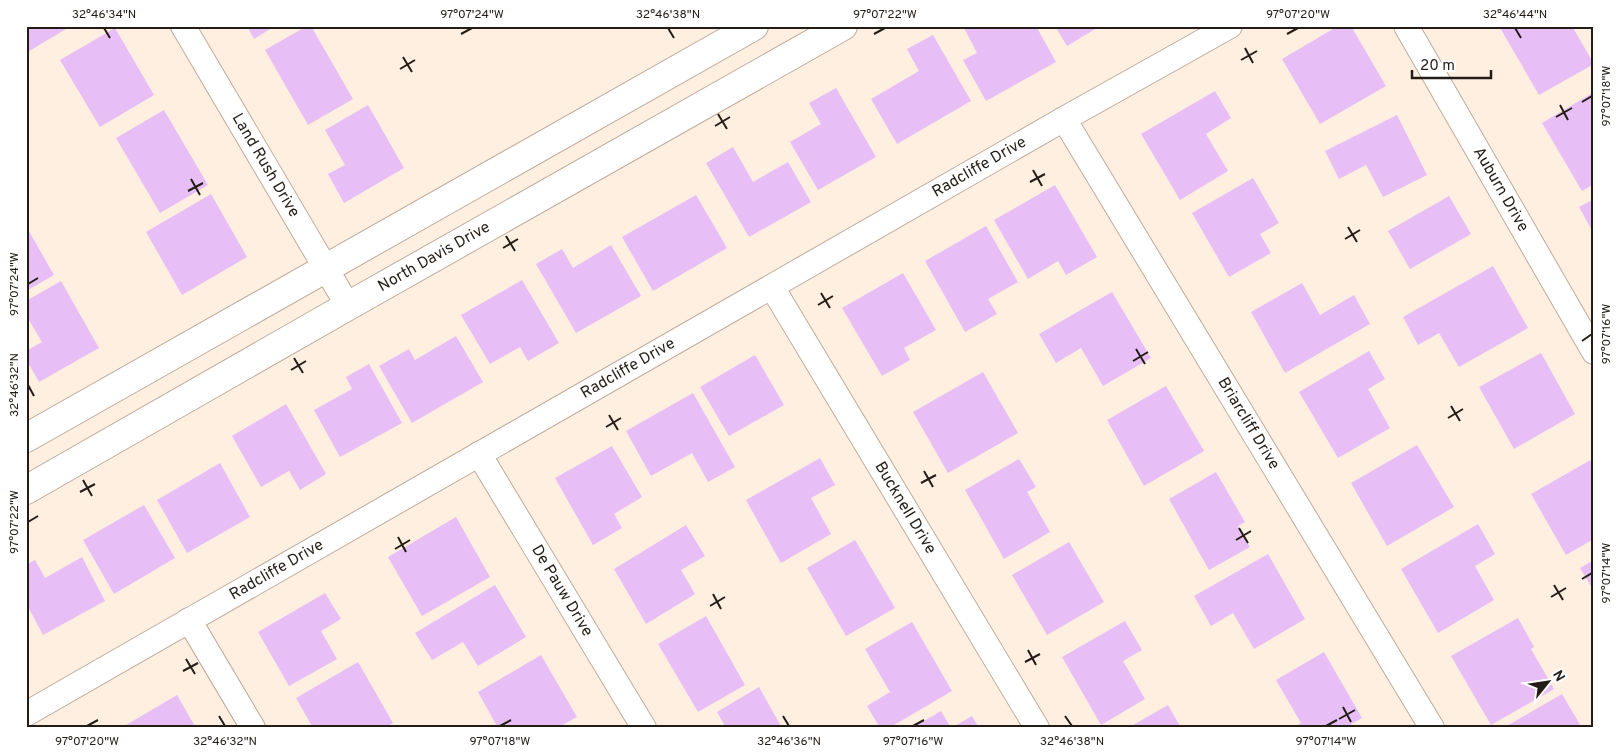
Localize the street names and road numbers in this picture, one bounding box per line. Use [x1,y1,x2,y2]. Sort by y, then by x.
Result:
street label: Land Rush Drive [227,110,304,221]
street label: Radcliffe Drive [929,133,1030,202]
street label: Auburn Drive [1468,144,1533,236]
street label: North Davis Drive [375,218,494,297]
street label: Radcliffe Drive [577,334,679,404]
street label: Briarcliff Drive [1213,374,1284,473]
street label: Bucknell Drive [870,458,940,558]
street label: Radcliffe Drive [226,535,327,605]
street label: De Pauw Drive [526,542,597,641]

